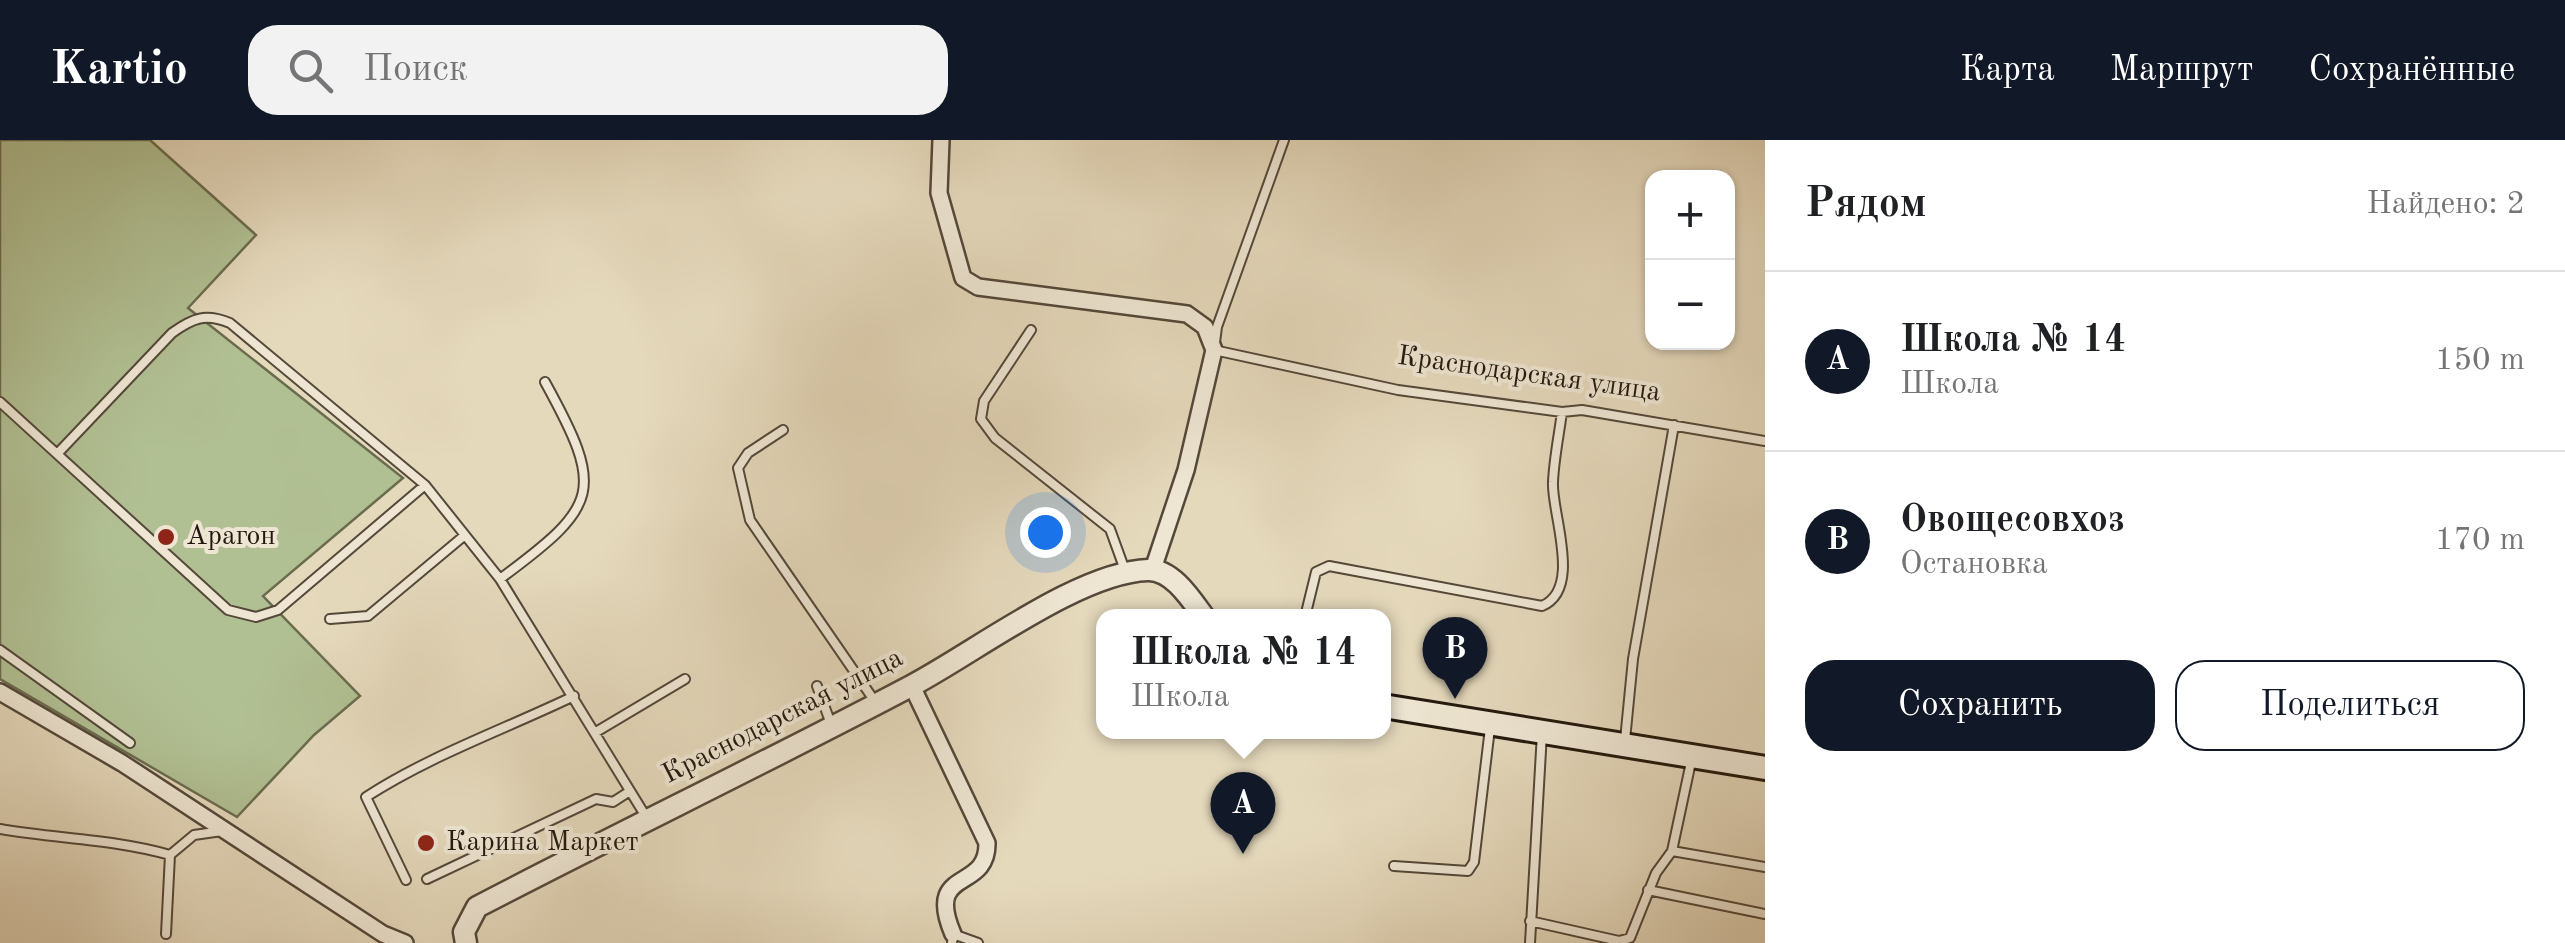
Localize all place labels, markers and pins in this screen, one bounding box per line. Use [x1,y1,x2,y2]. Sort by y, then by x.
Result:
place label: Арагон [186,523,276,551]
marker: Арагон [155,526,177,548]
pin: B [1422,616,1488,699]
pin: A [1210,772,1276,854]
place label: Карина Маркет [446,829,639,857]
marker: Карина Маркет [415,832,437,854]

